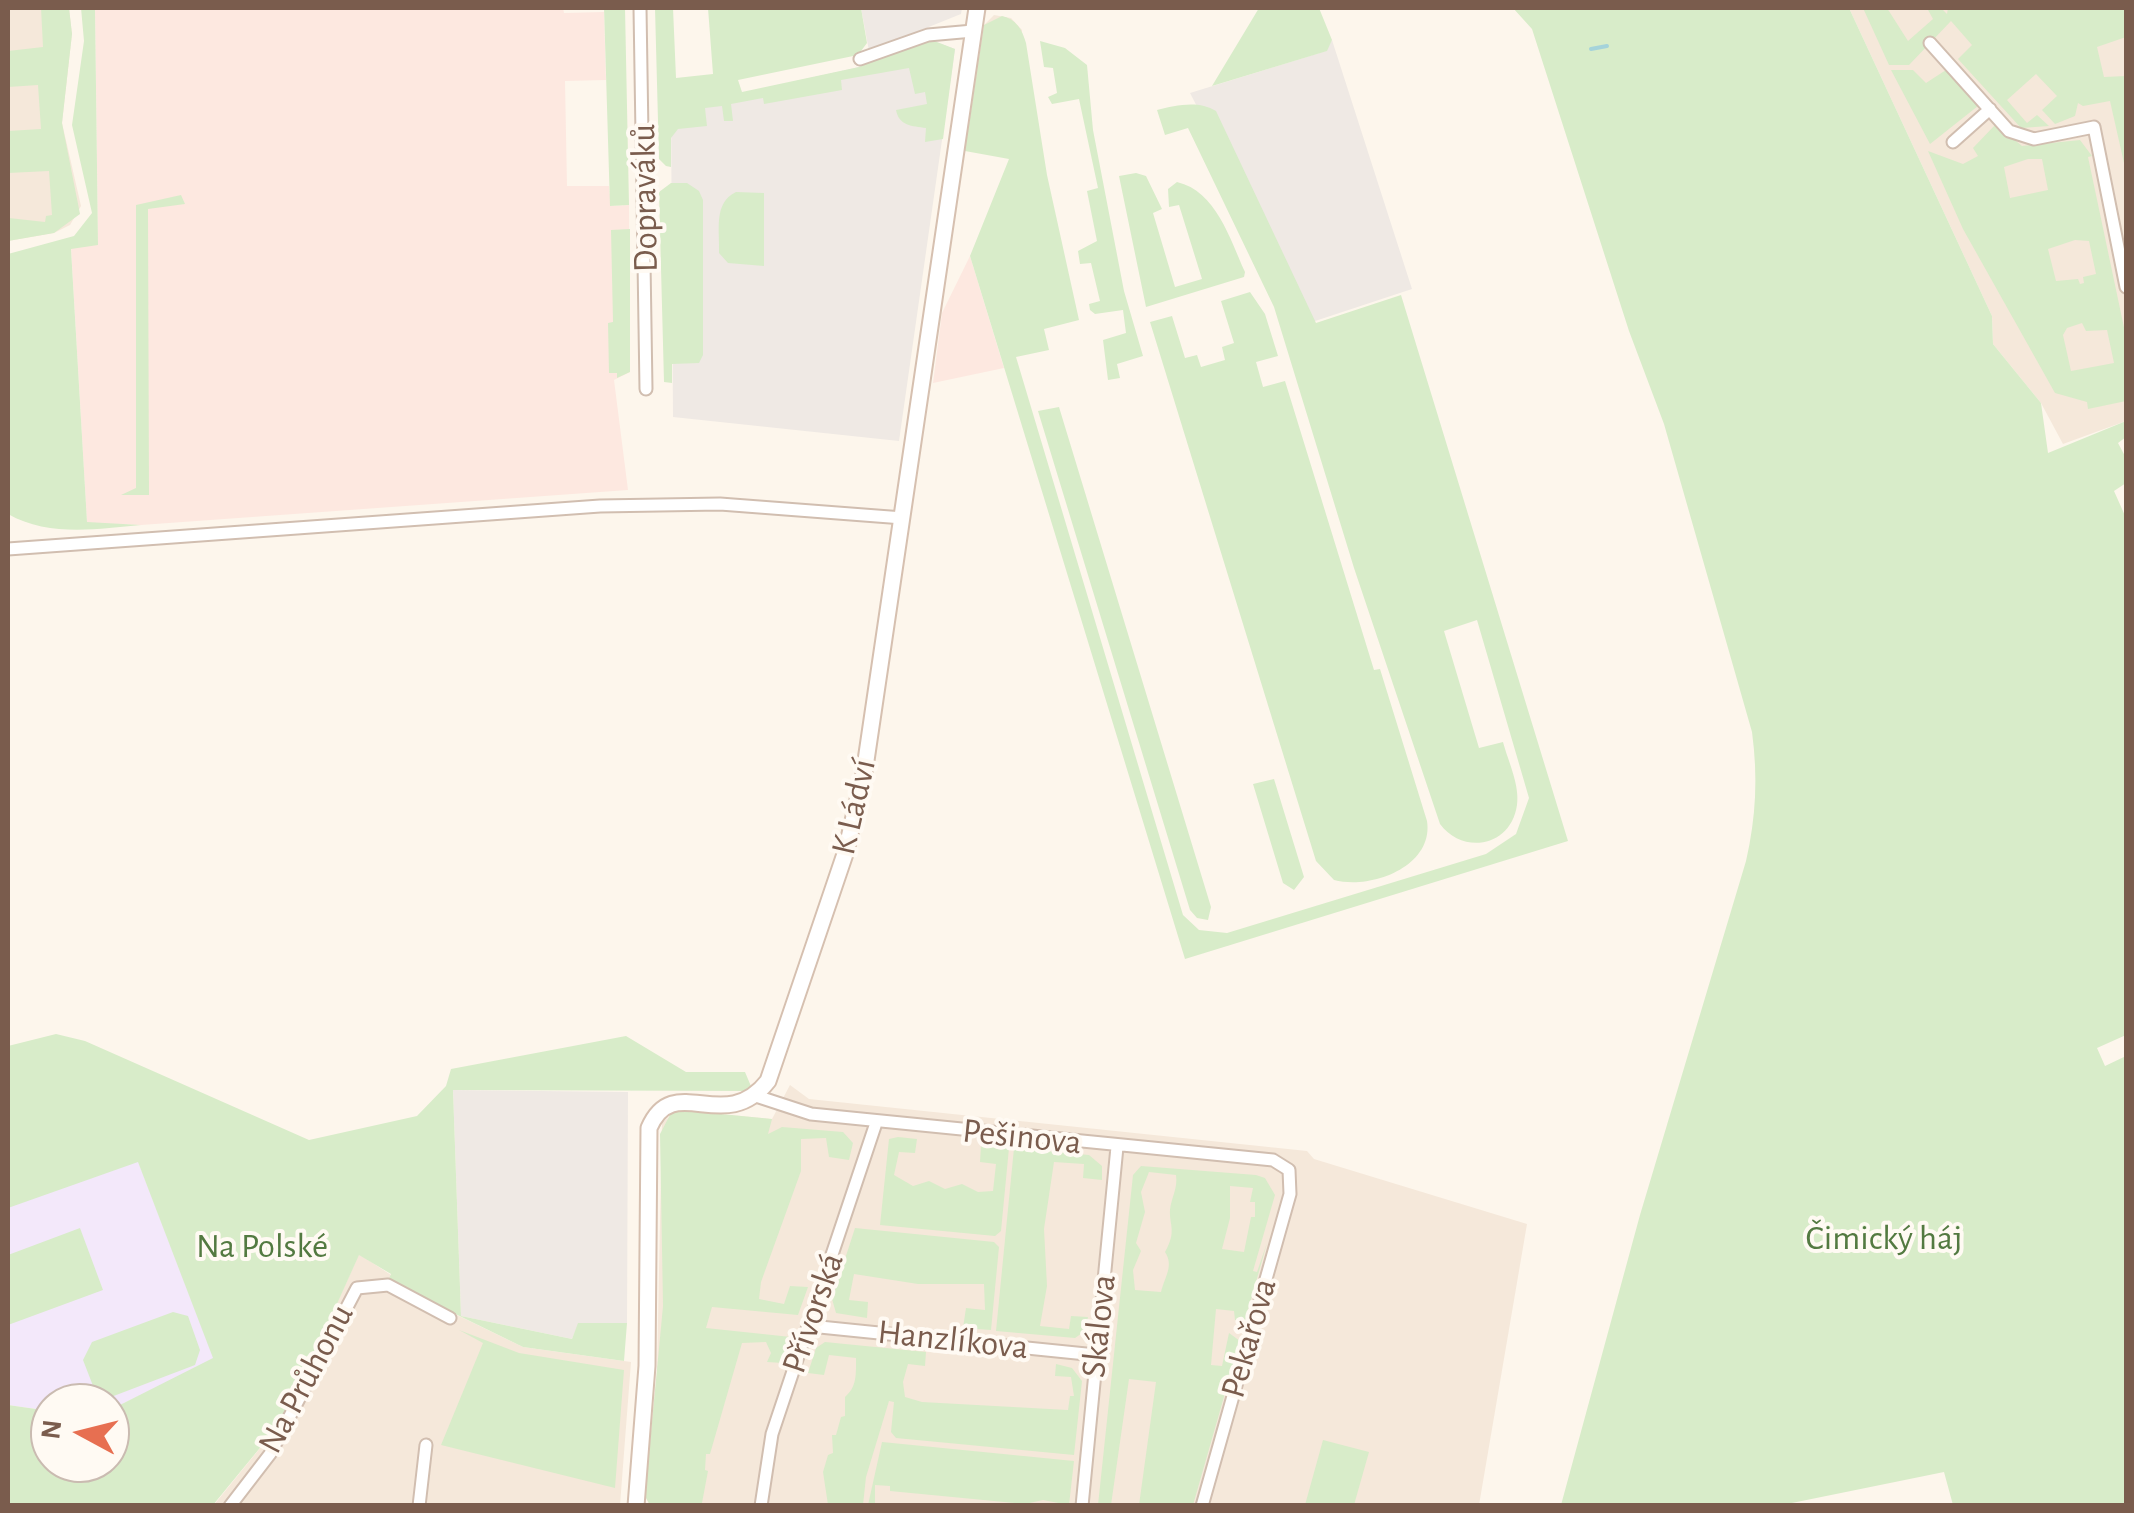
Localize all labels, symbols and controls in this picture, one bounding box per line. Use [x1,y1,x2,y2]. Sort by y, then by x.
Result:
street label: Dopraváků [623,124,667,272]
street label: K Ládví [823,755,885,859]
street label: Pešinova [960,1110,1084,1164]
park label: Čimický háj [1806,1217,1962,1259]
park label: Na Polské [196,1225,328,1267]
street label: Přívorská [773,1247,853,1379]
street label: Skálova [1073,1272,1125,1380]
street label: Pekařova [1212,1273,1286,1403]
street label: Na Průhonu [249,1297,363,1461]
street label: Hanzlíkova [876,1311,1030,1369]
north arrow [30,1383,130,1483]
text: N [37,1418,67,1441]

